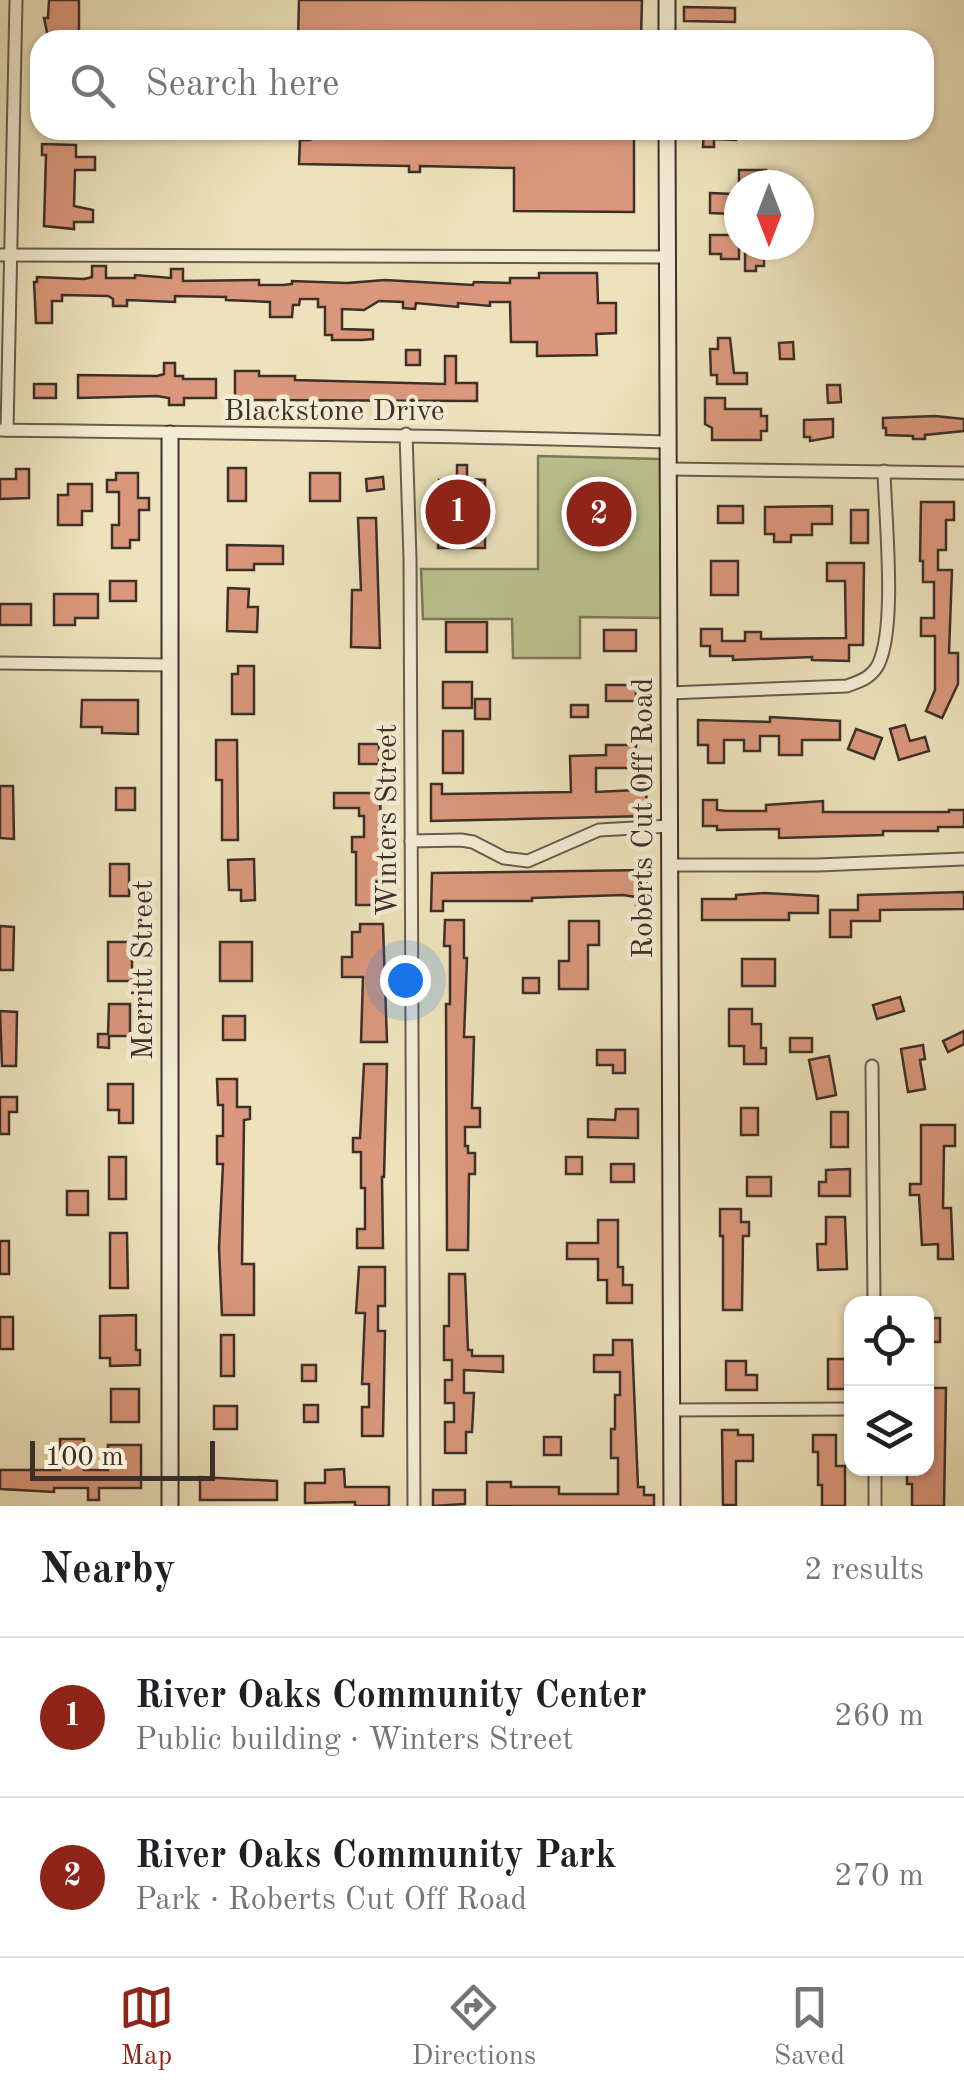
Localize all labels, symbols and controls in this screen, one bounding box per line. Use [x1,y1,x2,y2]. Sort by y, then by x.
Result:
search box [30,30,934,140]
icon: search [65,58,120,113]
text: Search here [145,66,340,104]
north arrow [724,170,814,260]
street label: Blackstone Drive [223,397,445,427]
pin: 1 [426,474,490,550]
pin: 2 [566,476,632,552]
street label: Roberts Cut Off Road [629,678,659,958]
street label: Winters Street [373,724,403,916]
street label: Merritt Street [129,880,159,1060]
your location [380,955,431,1006]
map controls [844,1296,934,1476]
button: locate [844,1296,934,1386]
button: layers [844,1386,934,1476]
scale bar [30,1436,215,1480]
text: 100 m [45,1444,124,1472]
text: Nearby [40,1550,176,1592]
text: 2 results [804,1555,924,1587]
text: River Oaks Community Center [135,1678,647,1716]
text: 1 [63,1701,82,1733]
text: 260 m [834,1701,924,1733]
text: Public building · Winters Street [135,1725,573,1757]
text: River Oaks Community Park [135,1838,616,1876]
text: 2 [63,1861,82,1893]
text: 270 m [834,1861,924,1893]
text: Park · Roberts Cut Off Road [135,1885,527,1917]
tab: Map [119,1980,174,2075]
tab: Directions [412,1980,536,2075]
tab: Saved [774,1980,845,2075]

